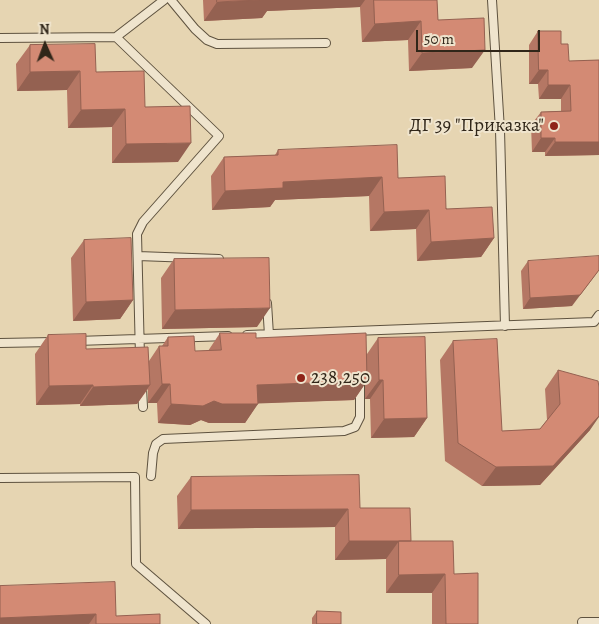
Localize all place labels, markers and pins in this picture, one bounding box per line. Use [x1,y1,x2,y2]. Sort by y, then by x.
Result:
place label: ДГ 39 "Приказка" [409,115,544,137]
marker: ДГ 39 "Приказка" [548,120,560,132]
place label: 238,250 [311,367,370,389]
marker: 238,250 [295,372,307,384]

